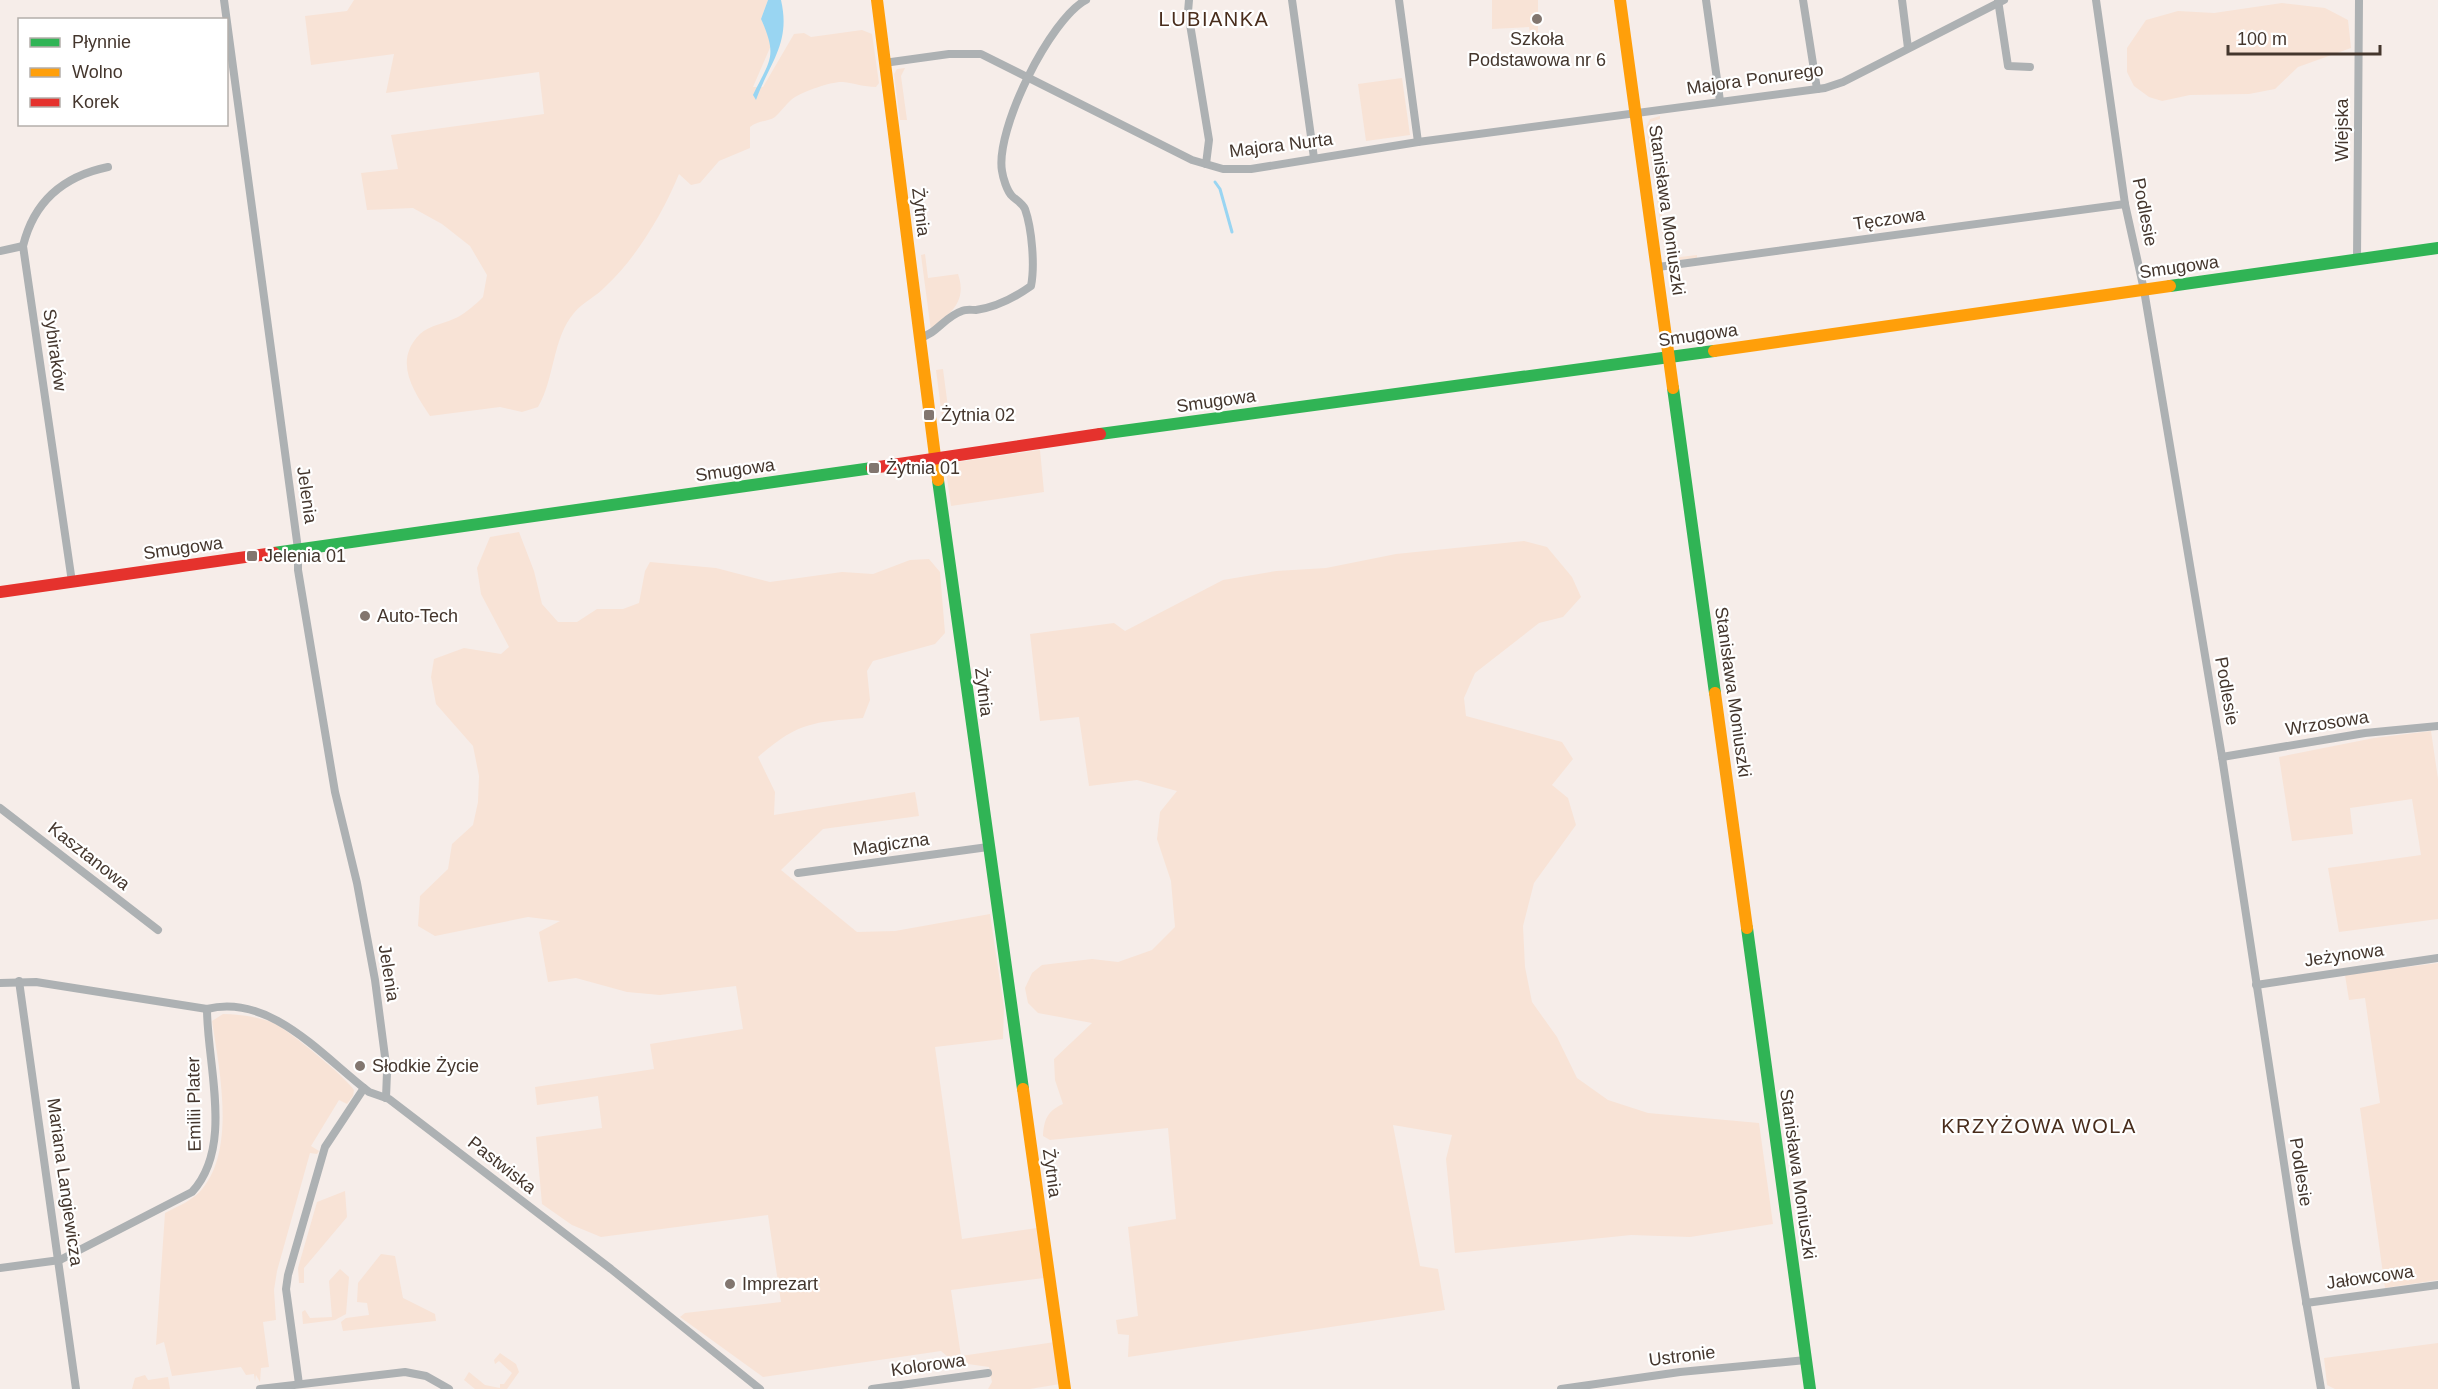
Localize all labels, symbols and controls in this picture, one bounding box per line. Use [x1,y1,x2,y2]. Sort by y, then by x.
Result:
district label: LUBIANKA [1159,8,1269,30]
marker: Szkoła Podstawowa nr 6 [1530,12,1544,26]
legend [18,18,228,126]
scale bar [2228,18,2380,56]
place label: Szkoła Podstawowa nr 6 [1468,29,1606,70]
text: 100 m [2237,29,2287,49]
text: Płynnie [72,32,131,52]
street label: Majora Ponurego [1685,59,1825,99]
text: Wolno [72,62,123,82]
text: Korek [72,92,120,112]
street label: Wiejska [2332,98,2352,162]
street label: Stanisława Moniuszki [1645,123,1689,297]
street label: Majora Nurta [1228,129,1335,161]
street label: Podlesie [2129,176,2161,248]
street label: Żytnia [908,186,934,239]
street label: Tęczowa [1852,204,1927,234]
street label: Smugowa [2138,251,2221,282]
street label: Sybiraków [39,307,71,393]
street label: Smugowa [1657,319,1740,350]
street label: Smugowa [1175,385,1258,416]
place label: Żytnia 02 [941,405,1015,425]
marker: Żytnia 02 [922,408,936,422]
street label: Smugowa [694,454,777,485]
place label: Żytnia 01 [886,458,960,478]
marker: Żytnia 01 [867,461,881,475]
street label: Jelenia [293,465,321,526]
street label: Smugowa [142,532,225,563]
place label: Jelenia 01 [264,546,346,566]
marker: Jelenia 01 [245,549,259,563]
street label: Stanisława Moniuszki [1711,605,1755,779]
place label: Auto-Tech [377,606,458,626]
marker: Auto-Tech [358,609,372,623]
street label: Podlesie [2211,655,2243,727]
street label: Żytnia [971,666,997,719]
street label: Wrzosowa [2284,706,2371,739]
street label: Kasztanowa [44,818,135,895]
street label: Magiczna [851,829,932,859]
street label: Jeżynowa [2303,939,2386,970]
street label: Jelenia [375,943,403,1004]
street label: Emilii Plater [183,1056,205,1152]
place label: Słodkie Życie [372,1056,479,1076]
marker: Słodkie Życie [353,1059,367,1073]
street label: Stanisława Moniuszki [1776,1087,1820,1261]
street label: Mariana Langiewicza [43,1097,87,1268]
district label: KRZYŻOWA WOLA [1941,1115,2137,1137]
street label: Pastwiska [464,1132,541,1198]
street label: Podlesie [2286,1136,2316,1208]
street label: Żytnia [1039,1147,1065,1200]
street label: Jałowcowa [2325,1261,2416,1293]
place label: Imprezart [742,1274,818,1294]
marker: Imprezart [723,1277,737,1291]
street label: Ustronie [1648,1342,1716,1370]
street label: Kolorowa [889,1350,968,1380]

